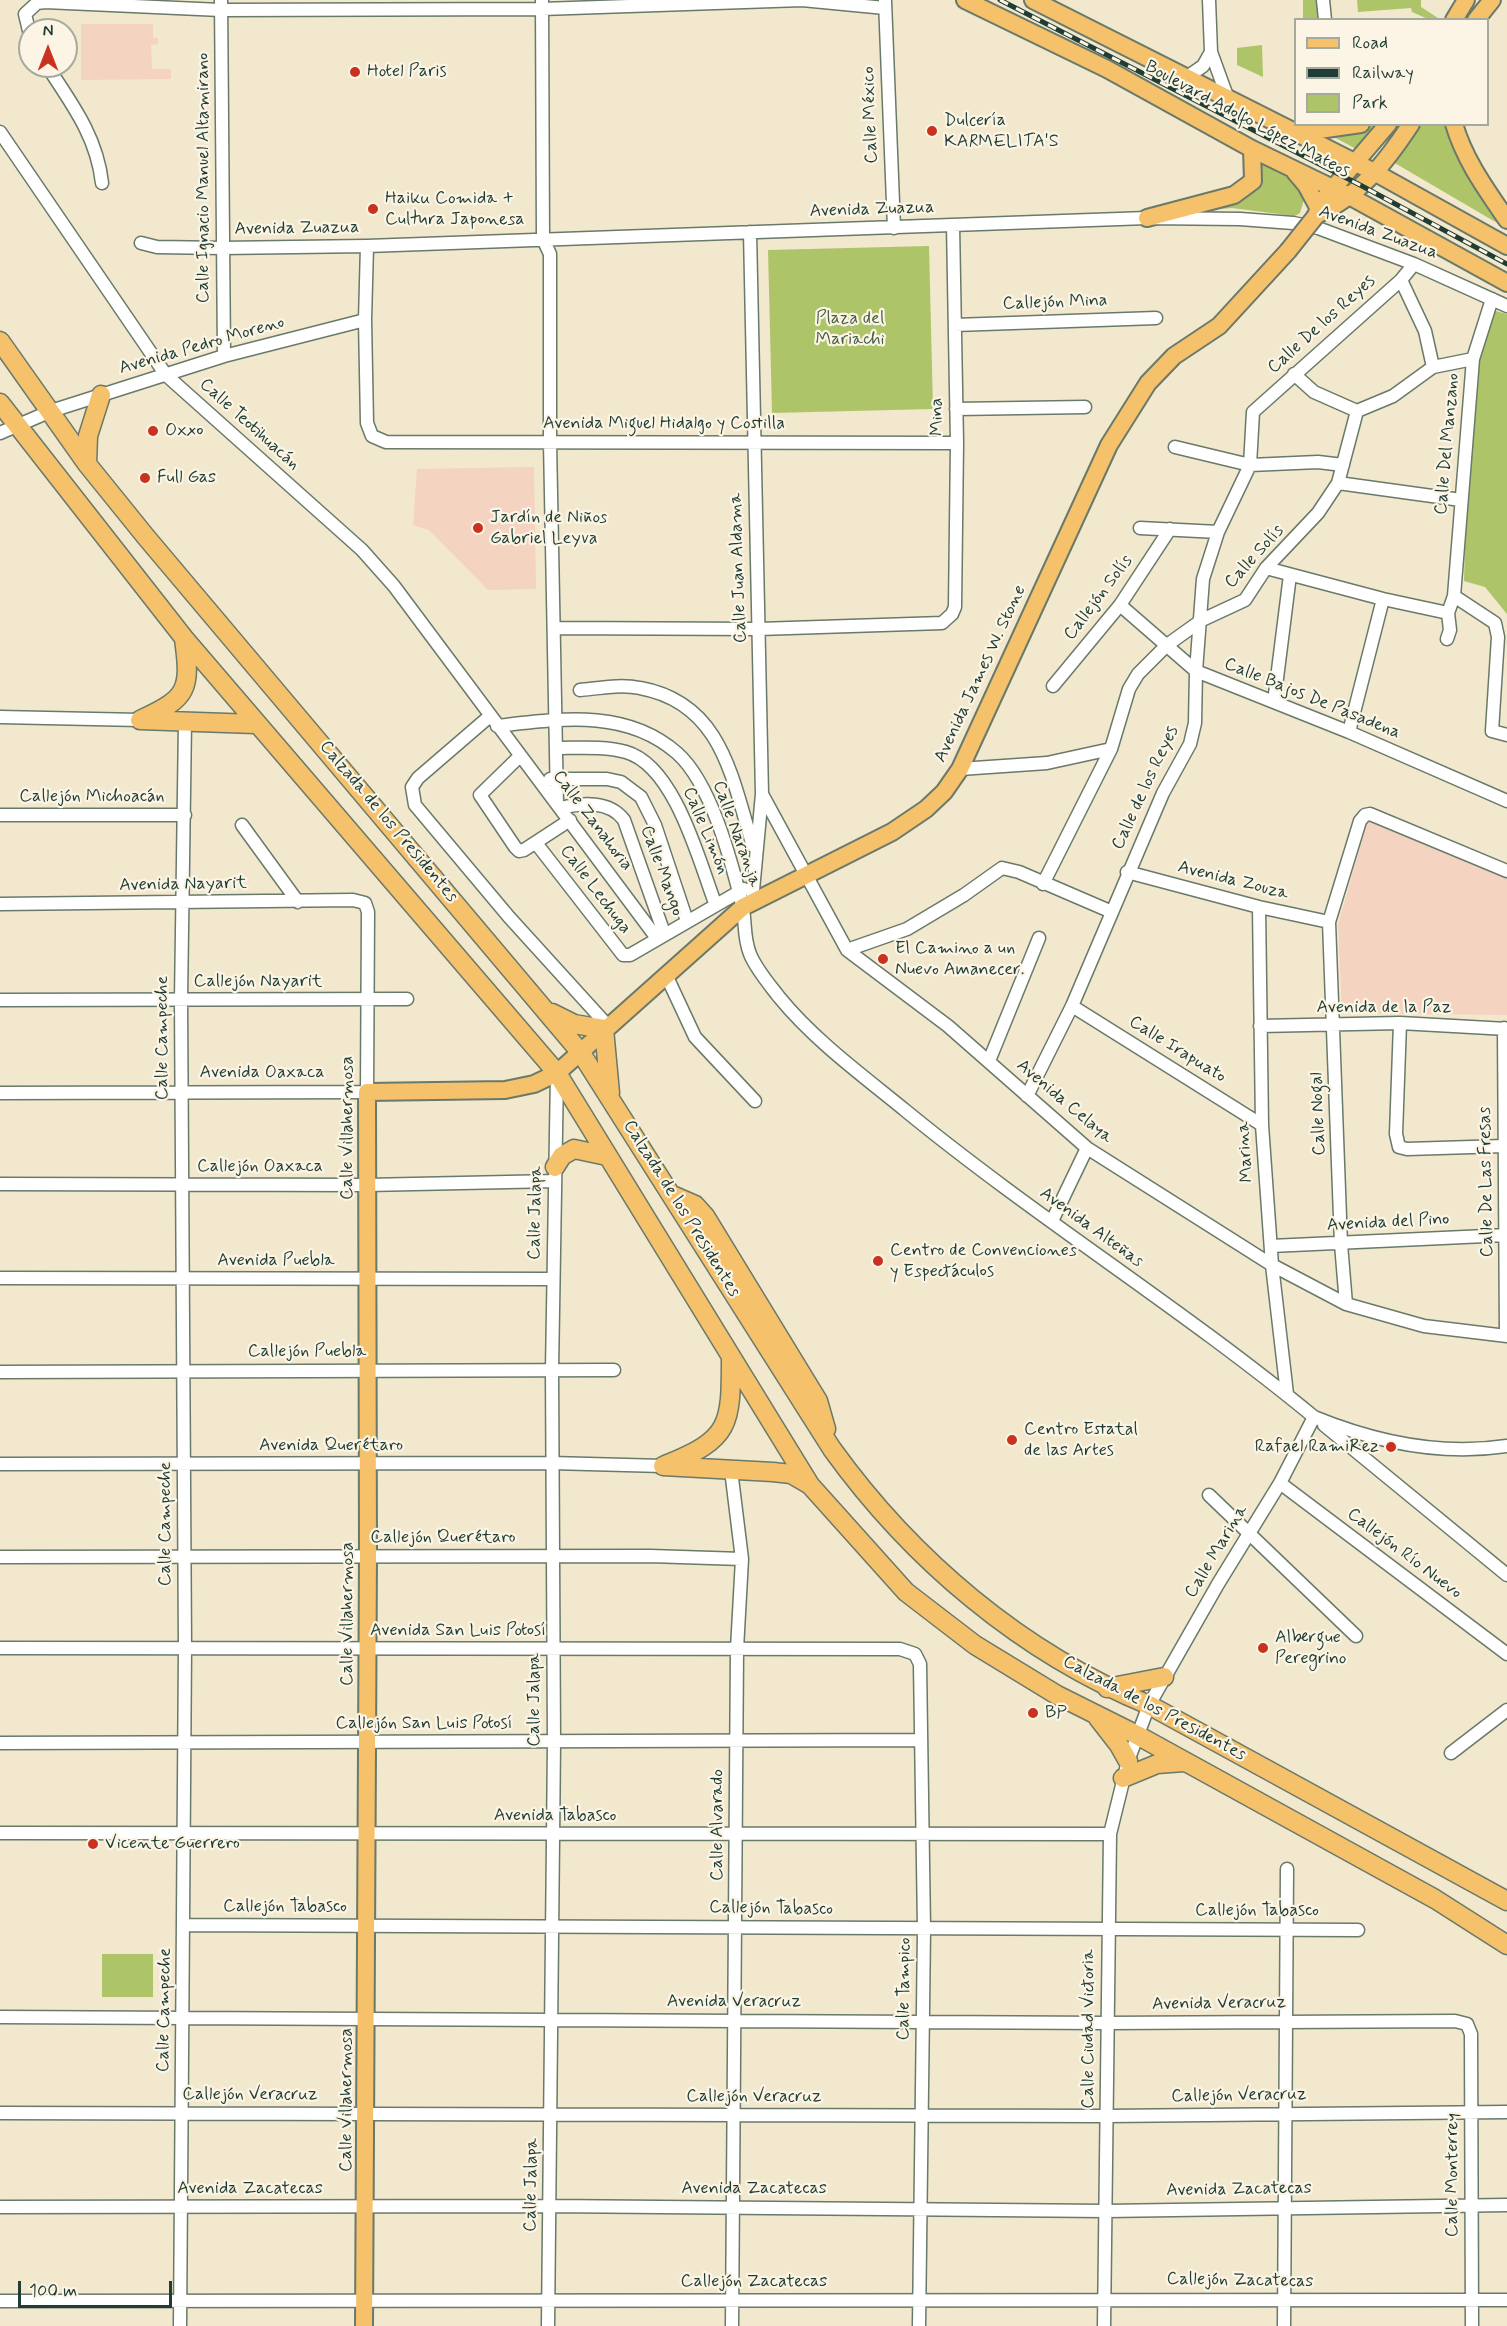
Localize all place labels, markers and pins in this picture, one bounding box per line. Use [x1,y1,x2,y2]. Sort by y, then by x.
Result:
place label: Hotel Paris [367,61,447,83]
marker: Hotel Paris [348,65,362,79]
place label: Dulcería KARMELITA'S [944,110,1059,152]
marker: Dulcería KARMELITA'S [925,124,939,138]
place label: Haiku Comida + Cultura Japonesa [385,188,525,230]
marker: Haiku Comida + Cultura Japonesa [366,202,380,216]
place label: Oxxo [165,420,203,442]
marker: Oxxo [146,424,160,438]
place label: Full Gas [157,467,216,489]
marker: Full Gas [138,471,152,485]
place label: Jardín de Niños Gabriel Leyva [490,507,607,550]
marker: Jardín de Niños Gabriel Leyva [471,521,485,535]
place label: El Camino a un Nuevo Amanecer. [895,938,1024,980]
marker: El Camino a un Nuevo Amanecer. [876,952,890,966]
place label: Centro de Convenciones y Espectáculos [890,1240,1077,1282]
marker: Centro de Convenciones y Espectáculos [871,1254,885,1268]
place label: Centro Estatal de las Artes [1024,1419,1138,1462]
marker: Centro Estatal de las Artes [1005,1433,1019,1447]
place label: Rafael RamiRez [1255,1436,1379,1458]
marker: Rafael RamiRez [1384,1440,1398,1454]
place label: Albergue Peregrino [1275,1627,1346,1670]
marker: Albergue Peregrino [1256,1641,1270,1655]
place label: BP [1045,1702,1067,1724]
marker: BP [1026,1706,1040,1720]
place label: Vicente Guerrero [105,1833,240,1855]
marker: Vicente Guerrero [86,1837,100,1851]

